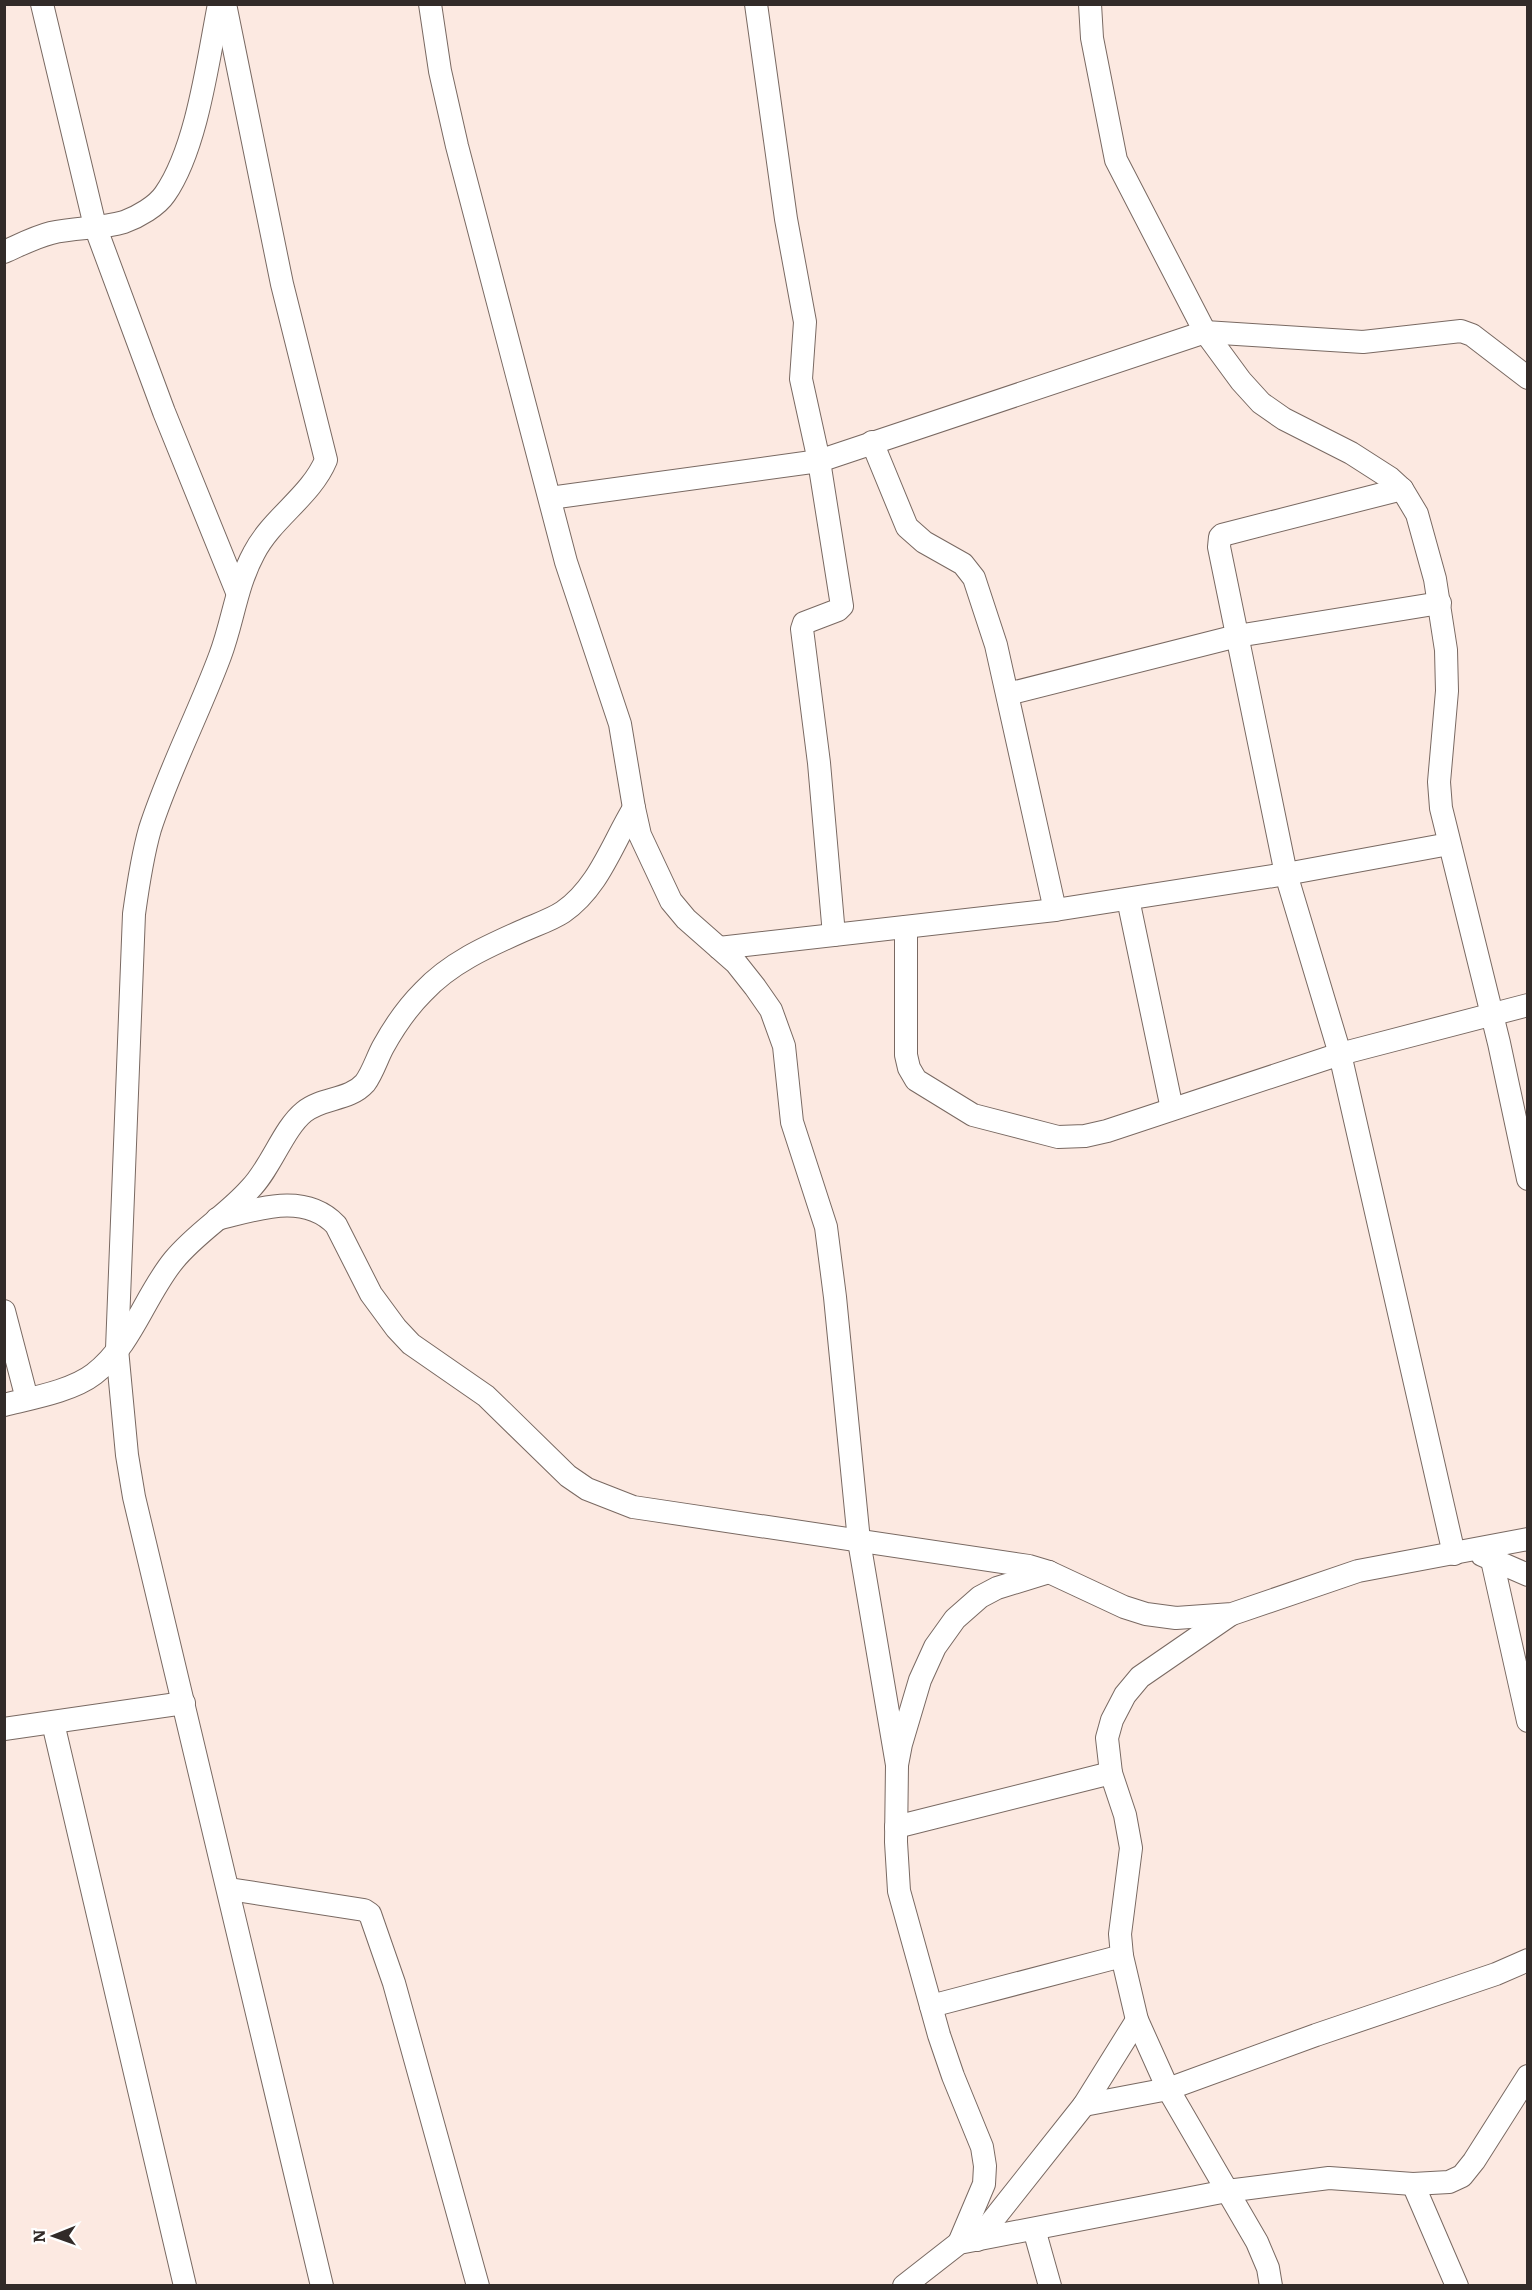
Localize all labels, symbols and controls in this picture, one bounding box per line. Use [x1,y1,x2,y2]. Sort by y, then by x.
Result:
north arrow [24,2206,84,2266]
text: N [26,2229,50,2243]

